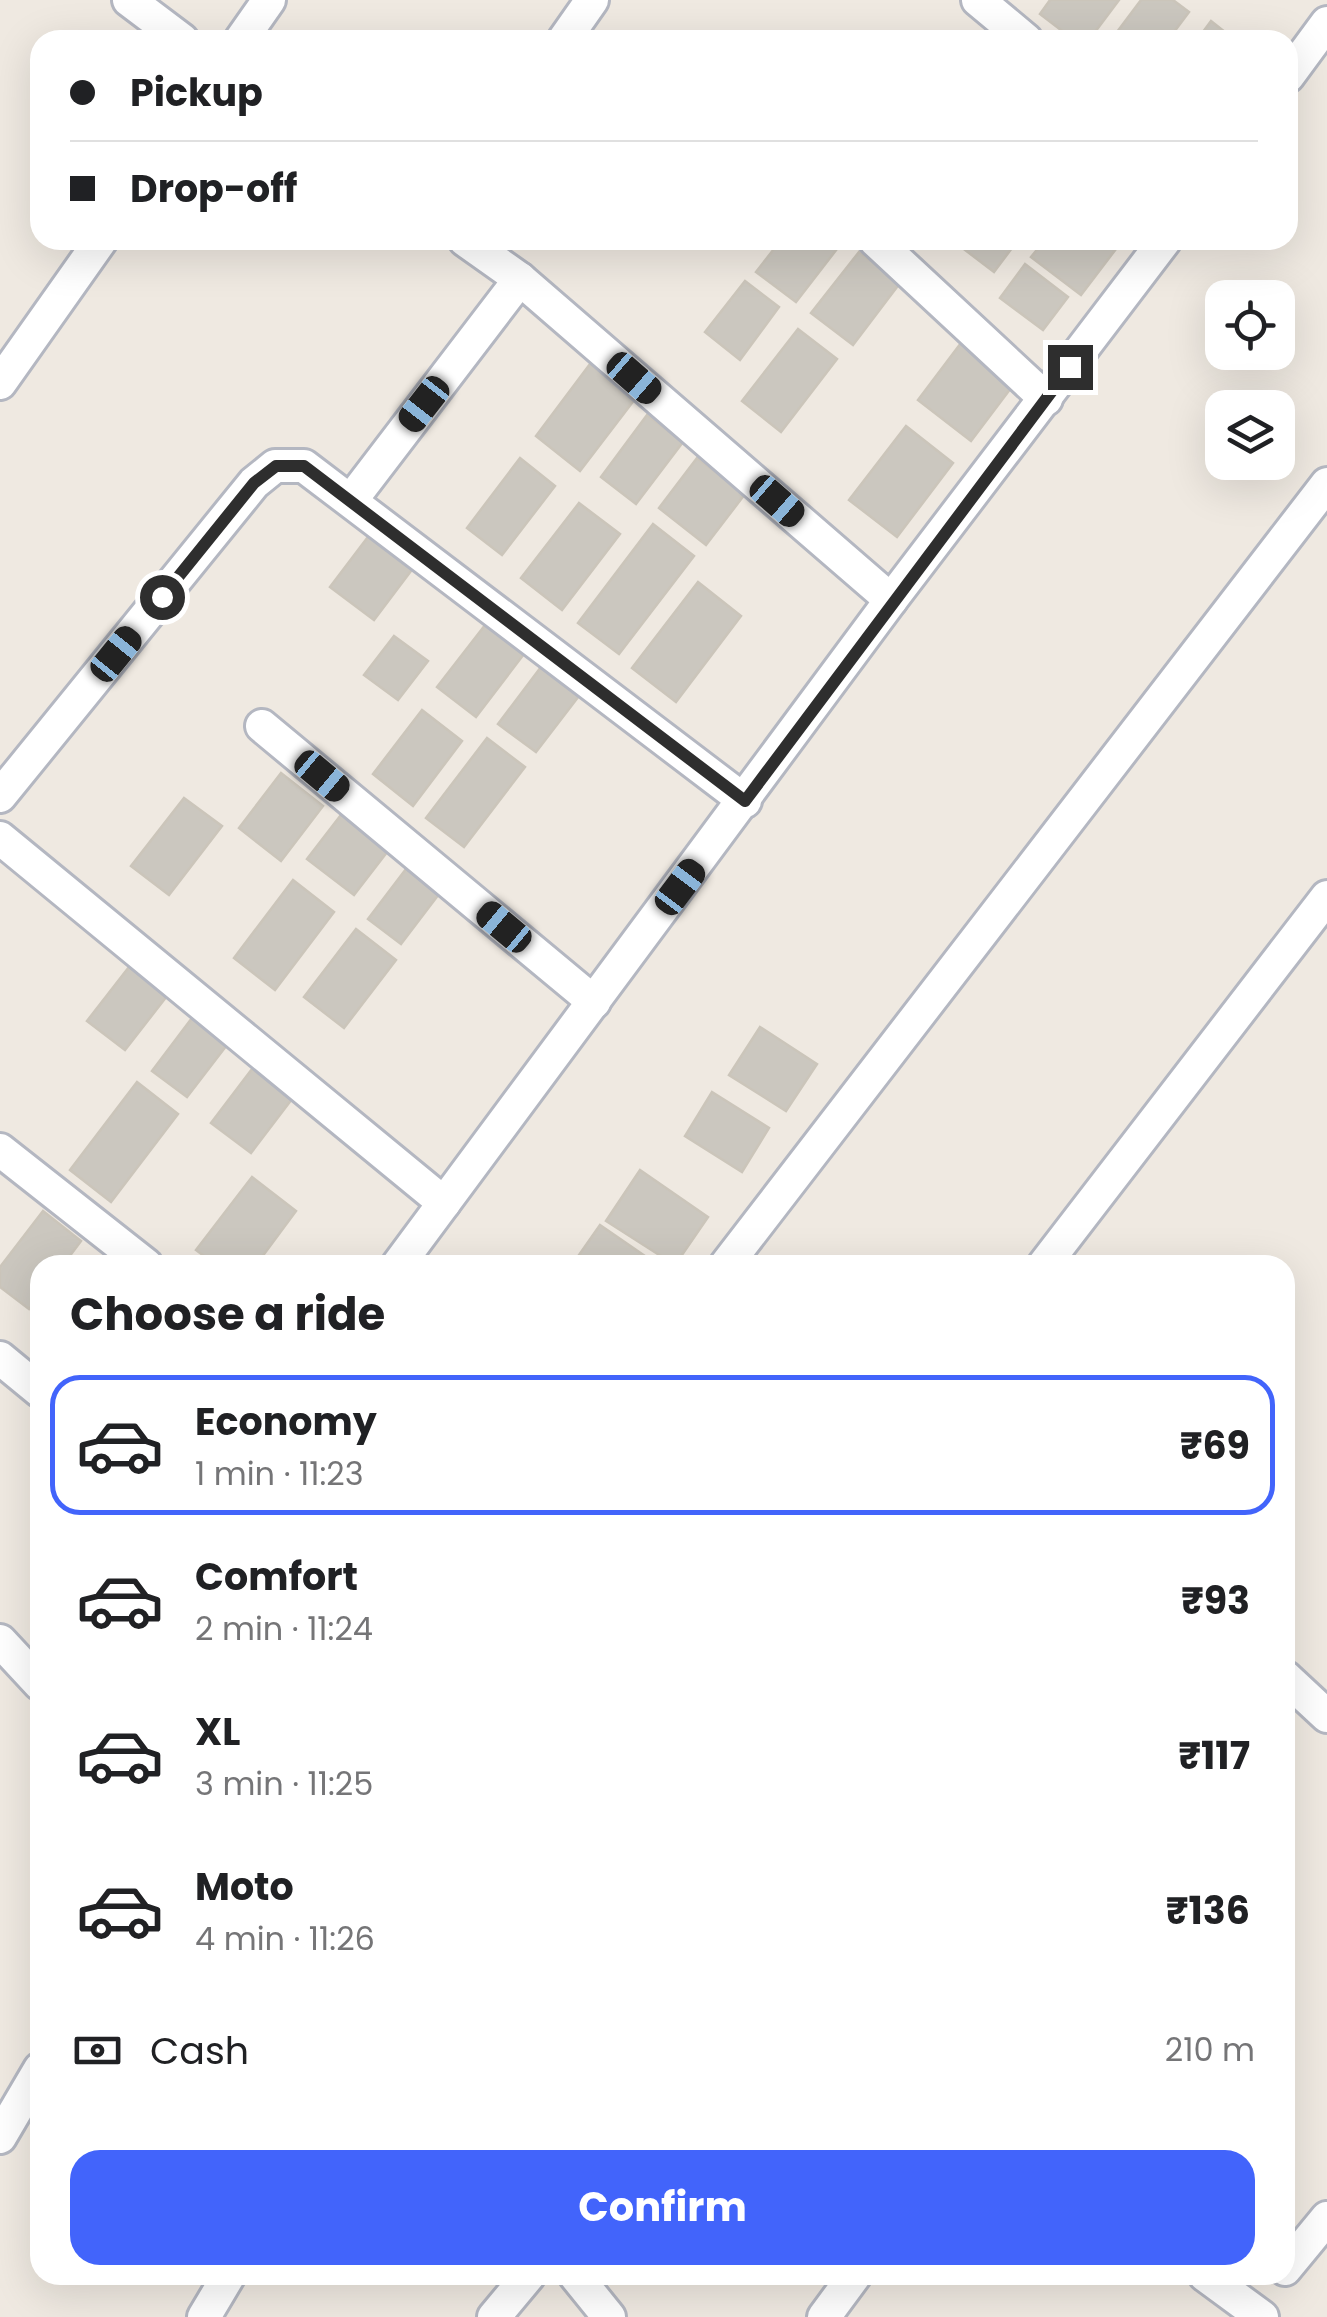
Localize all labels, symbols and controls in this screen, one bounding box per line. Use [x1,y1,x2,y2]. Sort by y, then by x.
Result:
text: Pickup [130,66,263,119]
text: Drop-off [130,162,298,215]
map controls [1205,280,1295,480]
button: locate [1205,280,1295,370]
route end [1048,345,1093,390]
car [602,347,666,409]
car [394,371,454,437]
button: layers [1205,390,1295,480]
car [745,470,809,532]
route start [140,575,185,620]
car [85,621,147,687]
car [289,745,355,807]
car [650,854,710,920]
car [471,896,537,958]
text: Choose a ride [70,1283,385,1346]
text: Economy [195,1395,377,1448]
icon: car [75,1400,165,1490]
text: ₹69 [1180,1419,1250,1472]
text: 1 min · 11:23 [195,1451,364,1496]
text: Comfort [195,1550,358,1603]
icon: car [75,1555,165,1645]
text: ₹93 [1181,1574,1250,1627]
text: 2 min · 11:24 [195,1606,373,1651]
text: XL [195,1705,240,1758]
icon: car [75,1710,165,1800]
text: ₹117 [1178,1729,1250,1782]
text: 3 min · 11:25 [195,1761,373,1806]
text: Moto [195,1860,294,1913]
icon: car [75,1865,165,1955]
text: ₹136 [1166,1884,1250,1937]
text: 4 min · 11:26 [195,1916,375,1961]
icon: cash [70,2023,125,2078]
text: Cash [150,2024,249,2077]
text: 210 m [1165,2027,1255,2072]
button: Confirm [70,2150,1255,2265]

